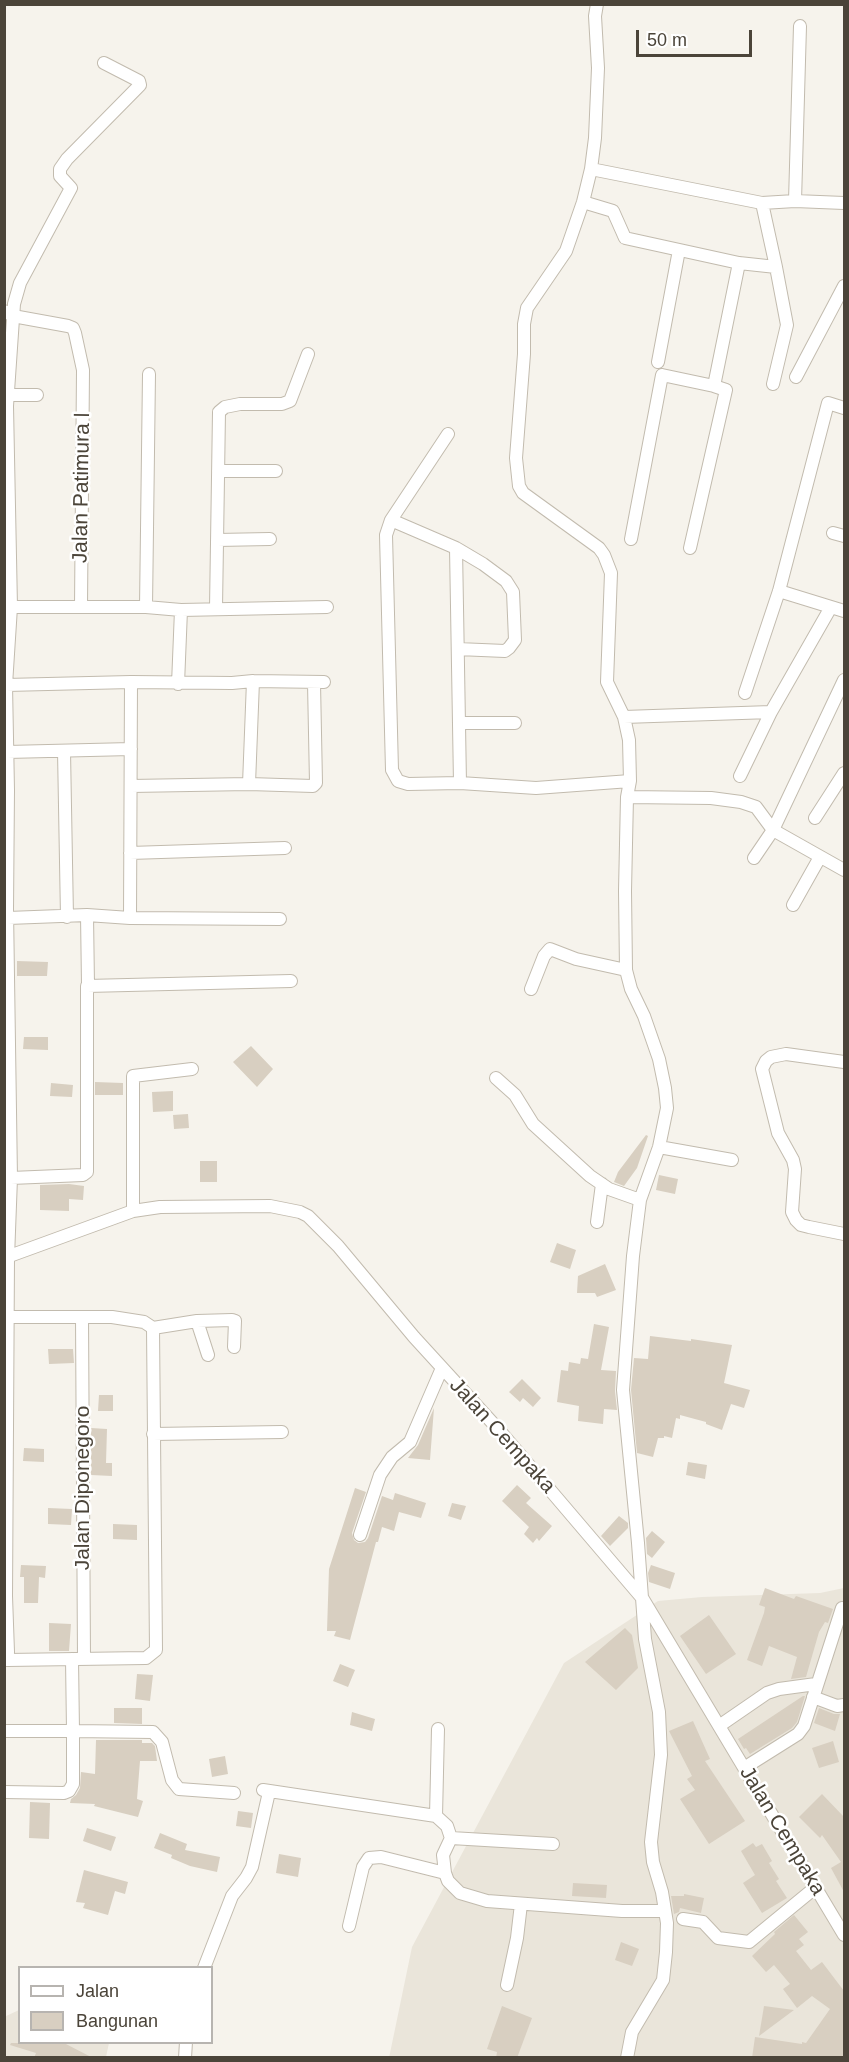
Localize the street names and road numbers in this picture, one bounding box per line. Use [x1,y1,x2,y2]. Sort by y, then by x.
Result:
street label: Jalan Patimura l [68,413,96,563]
street label: Jalan Cempaka [444,1373,560,1499]
street label: Jalan Diponegoro [70,1406,96,1570]
street label: Jalan Cempaka [734,1762,830,1900]

